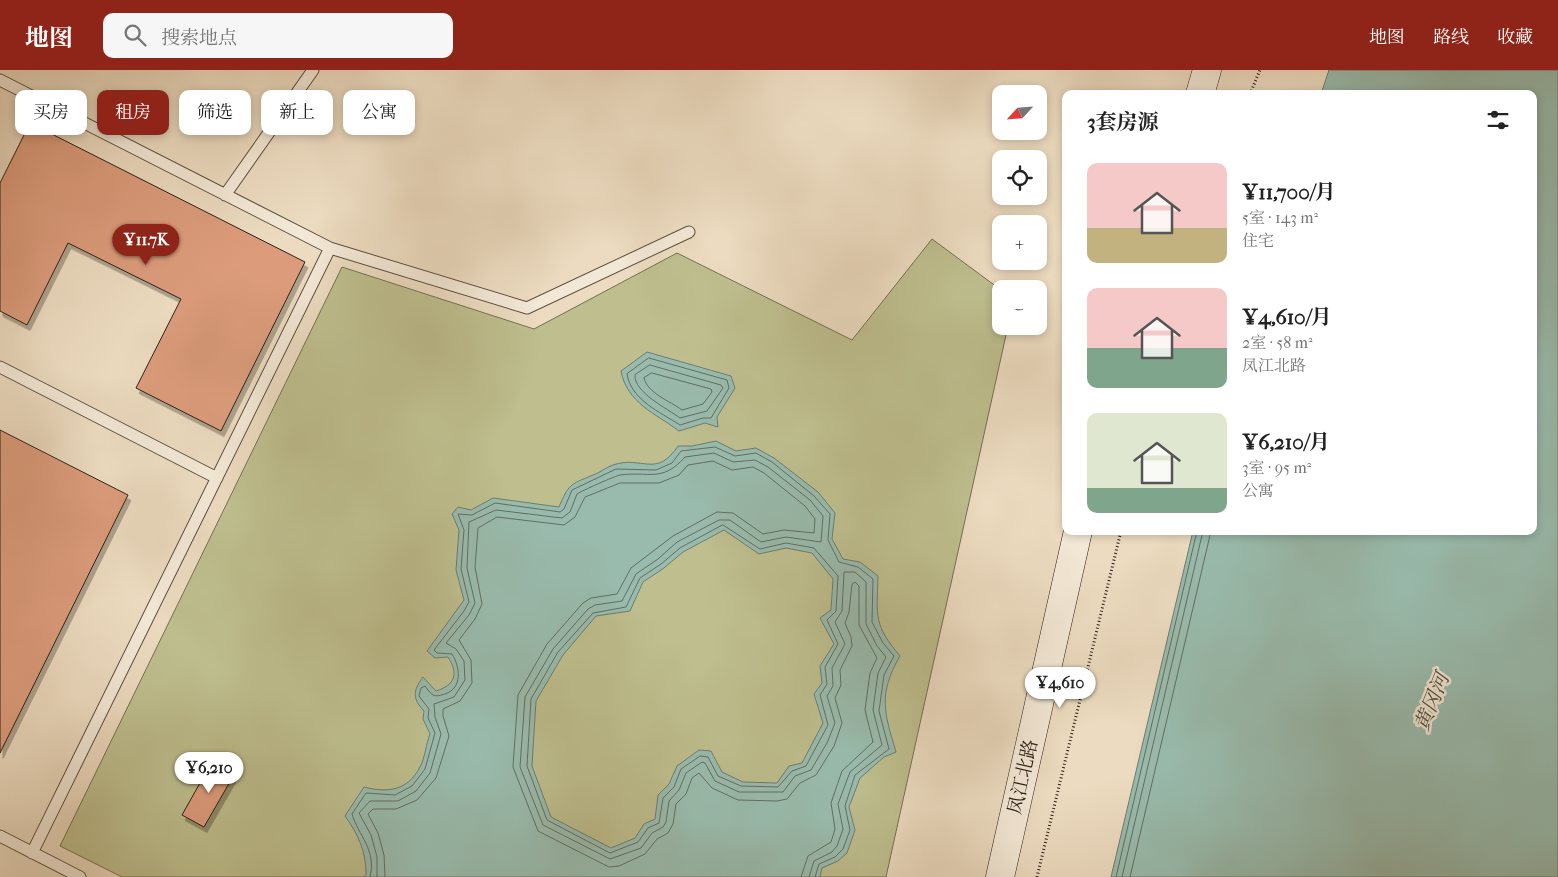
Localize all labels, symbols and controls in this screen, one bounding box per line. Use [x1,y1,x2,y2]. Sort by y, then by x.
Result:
search box [103,13,453,58]
icon: search [121,21,149,49]
text: 地图 [25,24,73,52]
text: 搜索地点 [161,27,237,49]
text: 地图 [1369,27,1405,48]
text: 路线 [1433,27,1469,48]
text: 收藏 [1497,27,1533,48]
north arrow [992,85,1048,140]
map controls [992,85,1047,335]
chip: 买房 [15,90,87,135]
chip: 租房 [97,90,169,135]
chip: 筛选 [179,90,251,135]
chip: 新上 [261,90,333,135]
chip: 公寓 [343,90,415,135]
icon: filters [1484,106,1512,134]
text: 3套房源 [1087,110,1159,134]
button: locate [992,150,1047,205]
text: ¥11,700/月 [1242,180,1336,204]
icon: home [1127,183,1187,243]
text: 5室 · 143 m² [1242,208,1318,227]
button: + [992,215,1047,270]
pin: ¥11.7K [105,224,187,266]
text: ¥11.7K [123,230,169,249]
text: 住宅 [1242,231,1274,250]
button: − [992,280,1047,335]
text: ¥4,610/月 [1242,305,1332,329]
icon: home [1127,308,1187,368]
text: 2室 · 58 m² [1242,333,1313,352]
text: 凤江北路 [1242,356,1306,375]
text: ¥6,210/月 [1242,430,1330,454]
icon: home [1127,433,1187,493]
text: 3室 · 95 m² [1242,458,1311,477]
text: 公寓 [1242,481,1274,500]
pin: ¥4,610 [1019,666,1101,709]
water label: 黄冈河 [1410,667,1455,734]
text: ¥4,610 [1036,673,1084,692]
street label: 凤江北路 [1004,737,1042,817]
pin: ¥6,210 [168,752,250,794]
text: ¥6,210 [185,758,233,777]

